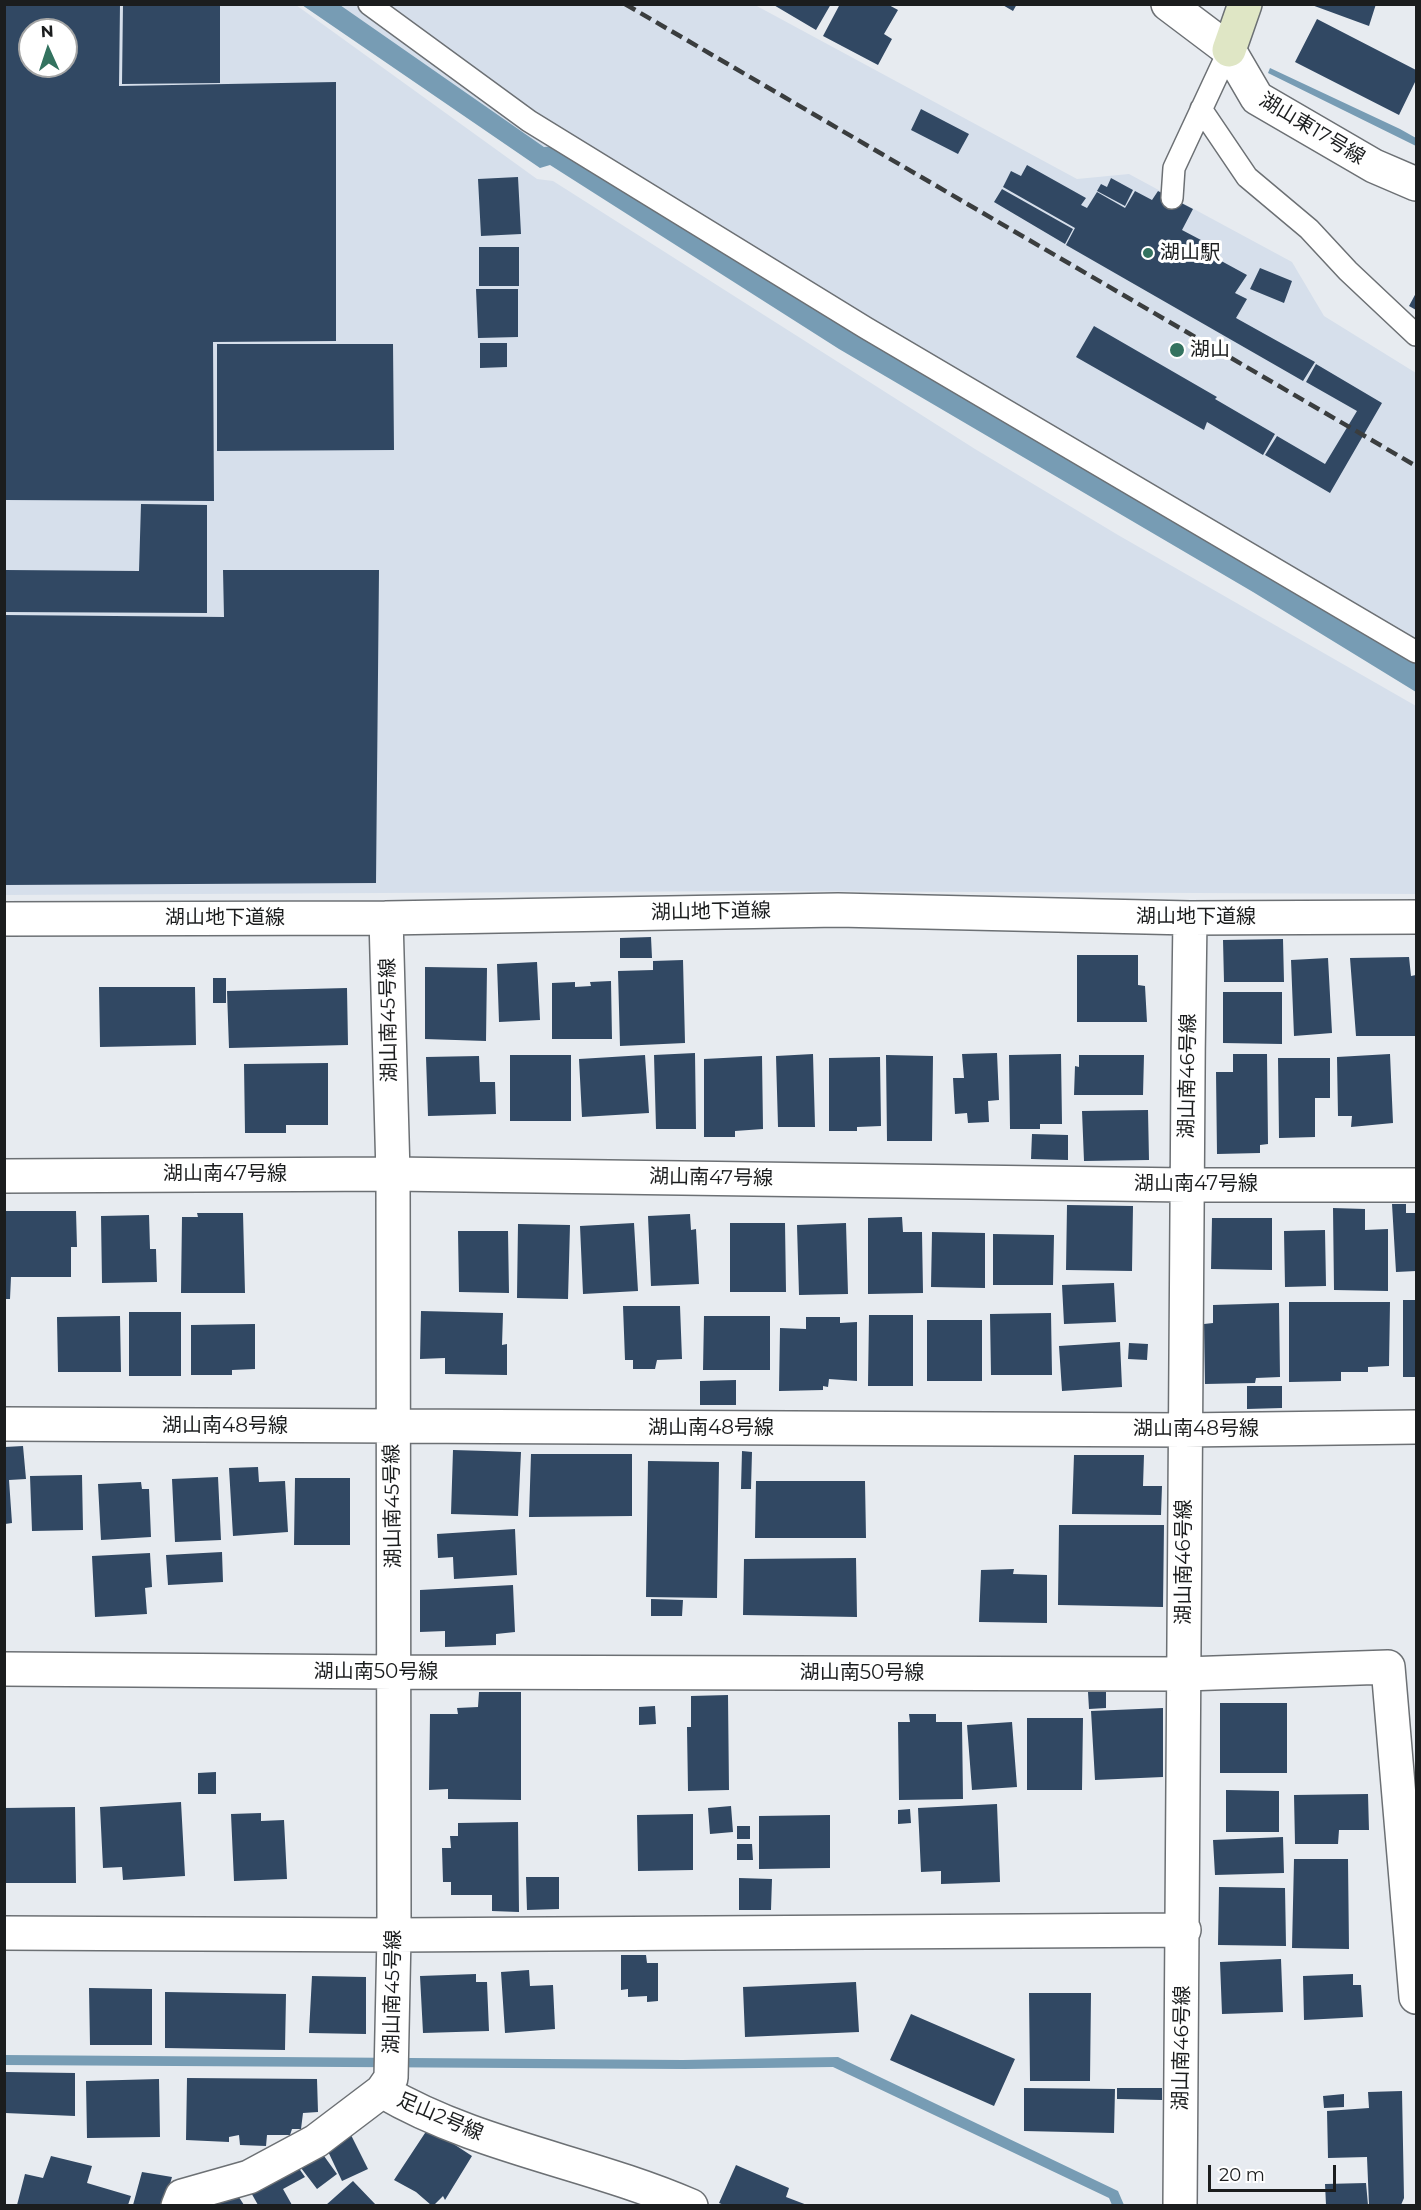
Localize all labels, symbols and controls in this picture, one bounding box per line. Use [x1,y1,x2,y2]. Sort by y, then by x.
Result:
north arrow [18,18,78,78]
text: N [40,22,54,41]
street label: 湖山東17号線 [1255,88,1369,170]
place label: 湖山駅 [1160,241,1220,265]
marker: 湖山駅 [1141,246,1155,260]
place label: 湖山 [1190,338,1230,362]
marker: 湖山 [1168,341,1186,359]
street label: 湖山地下道線 [651,899,771,925]
street label: 湖山地下道線 [1136,905,1256,929]
street label: 湖山地下道線 [165,906,285,930]
street label: 湖山南45号線 [376,958,402,1082]
street label: 湖山南46号線 [1175,1013,1201,1139]
street label: 湖山南47号線 [163,1162,287,1186]
street label: 湖山南47号線 [649,1165,773,1191]
street label: 湖山南47号線 [1134,1172,1258,1196]
street label: 湖山南48号線 [162,1414,288,1438]
street label: 湖山南48号線 [648,1416,774,1440]
street label: 湖山南48号線 [1133,1417,1259,1441]
street label: 湖山南45号線 [380,1444,406,1568]
street label: 湖山南46号線 [1172,1499,1196,1625]
street label: 湖山南50号線 [314,1660,438,1684]
street label: 湖山南50号線 [800,1661,924,1685]
street label: 湖山南45号線 [380,1930,406,2054]
street label: 湖山南46号線 [1169,1985,1195,2111]
street label: 足山2号線 [393,2088,487,2146]
scale bar [1211,2153,1338,2191]
text: 20 m [1219,2164,1265,2186]

